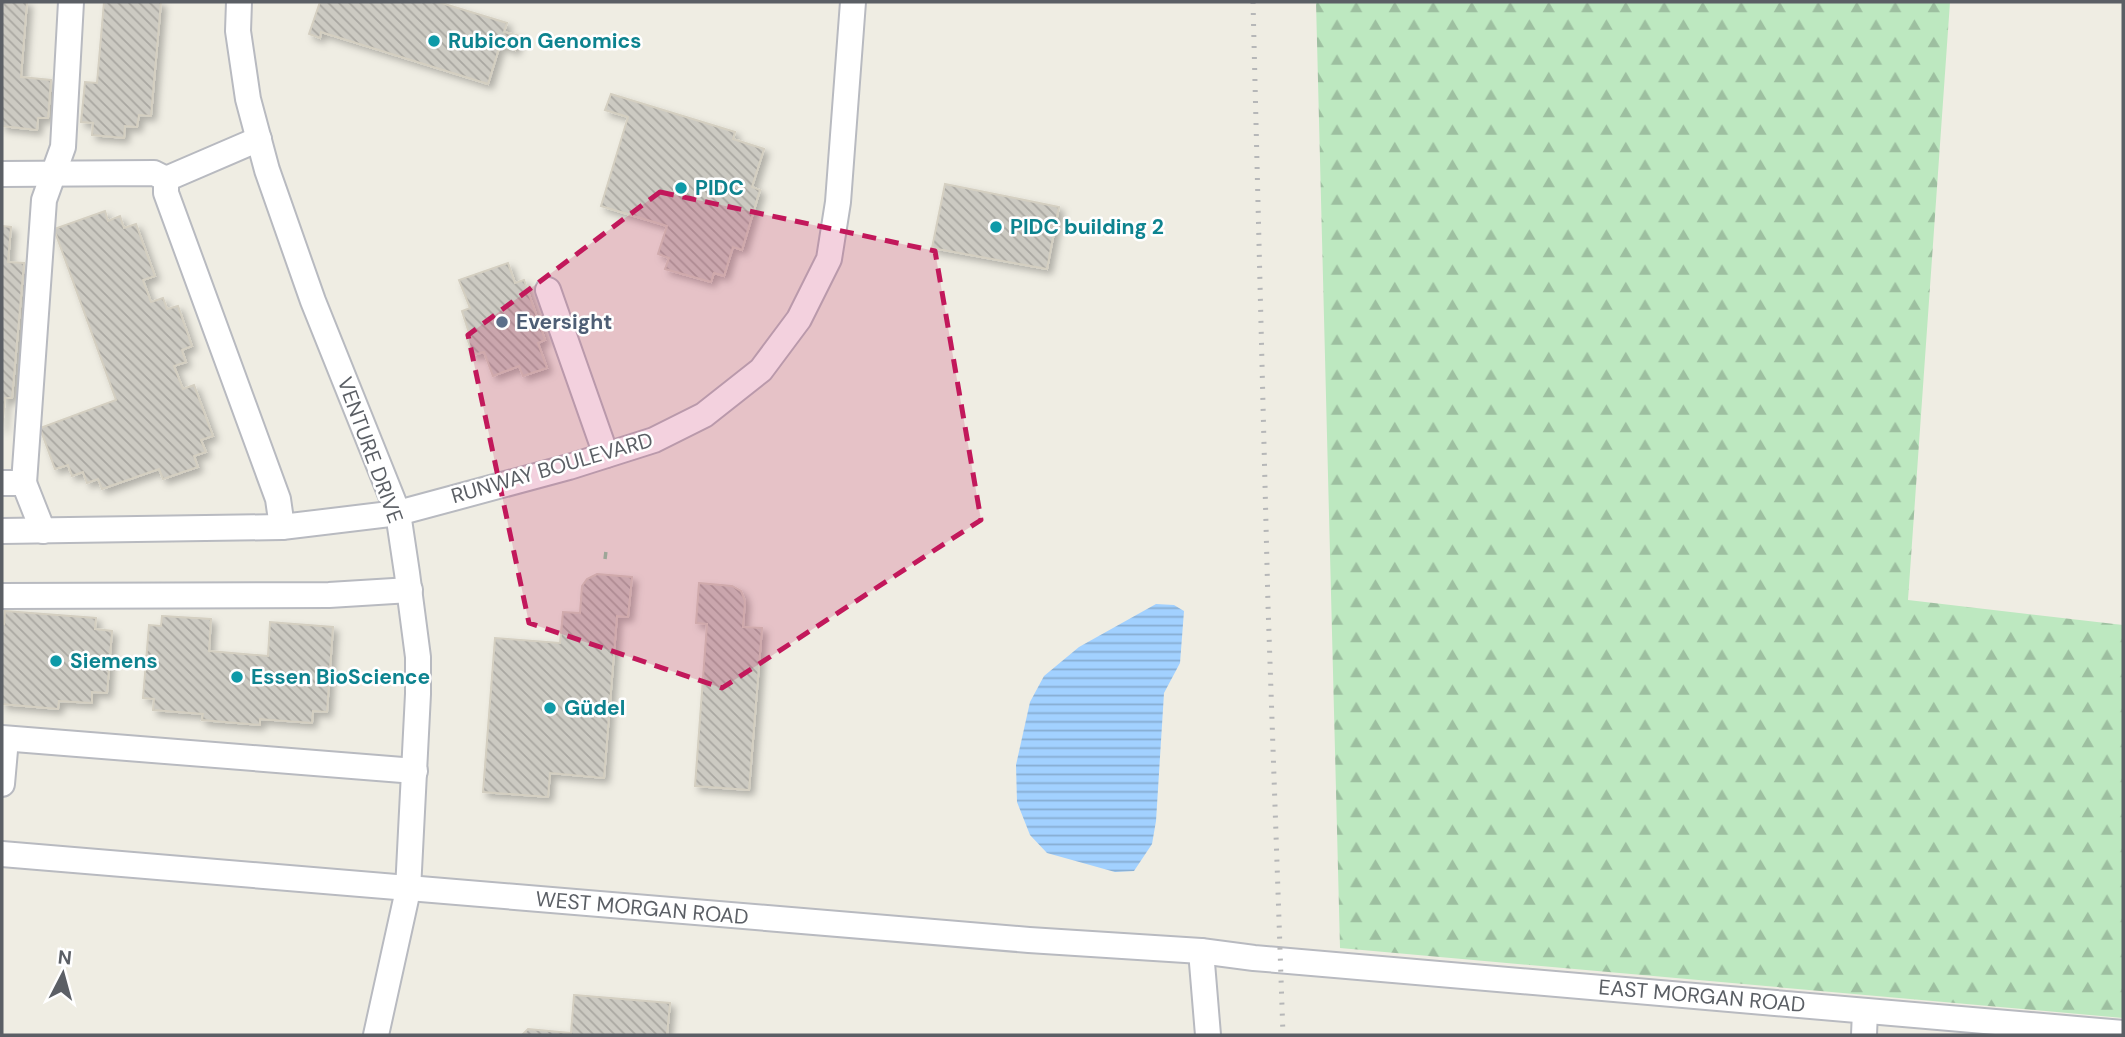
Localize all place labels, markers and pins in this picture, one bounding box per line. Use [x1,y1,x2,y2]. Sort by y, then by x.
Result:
place label: Rubicon Genomics [448,27,641,55]
marker: Rubicon Genomics [426,33,442,49]
place label: PIDC [695,174,744,202]
marker: PIDC [673,180,689,196]
place label: PIDC building 2 [1010,213,1164,241]
marker: PIDC building 2 [988,219,1004,235]
place label: Eversight [516,308,612,336]
marker: Eversight [494,314,510,330]
place label: Siemens [70,647,158,675]
marker: Siemens [48,653,64,669]
place label: Essen BioScience [251,663,430,691]
marker: Essen BioScience [229,669,245,685]
place label: Güdel [564,694,625,722]
marker: Güdel [542,700,558,716]

